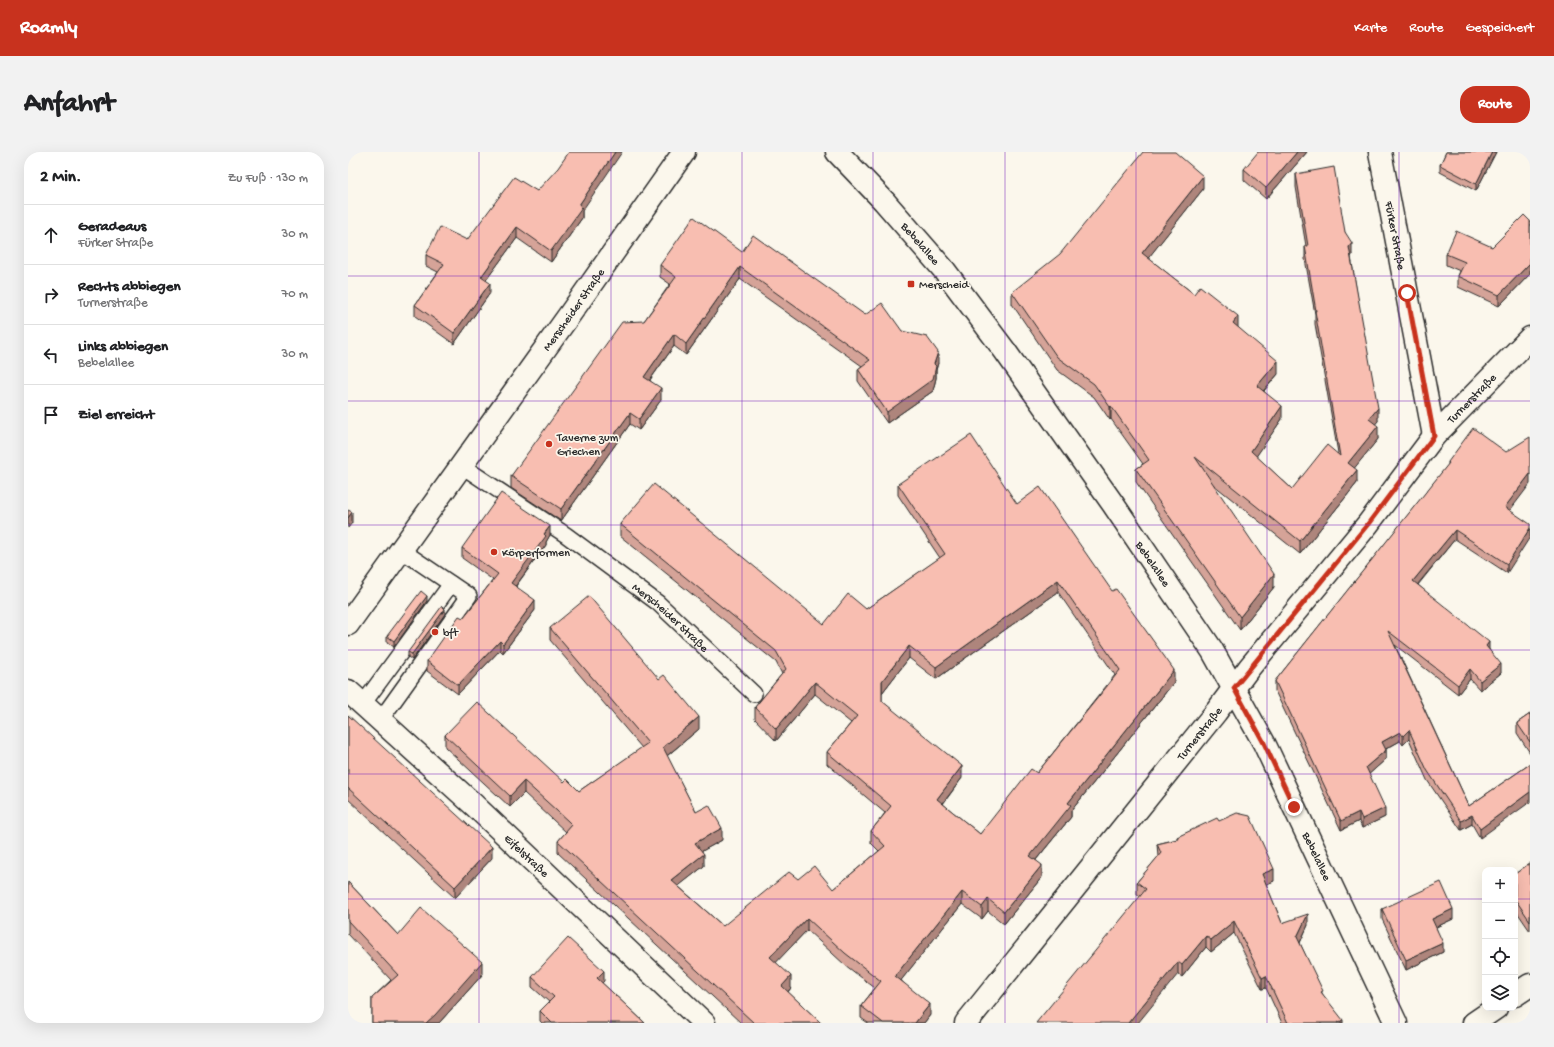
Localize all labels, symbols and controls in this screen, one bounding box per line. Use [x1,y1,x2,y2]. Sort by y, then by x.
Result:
text: Roamly [20,17,77,40]
text: Karte [1354,20,1387,37]
text: Route [1409,20,1443,37]
text: Gespeichert [1465,20,1534,37]
button: Route [1460,86,1530,123]
text: Anfahrt [24,88,114,121]
text: 2 Min. [40,168,81,188]
text: Zu Fuß · 130 m [228,171,308,186]
street label: Fürker Straße [1380,199,1407,272]
text: Geradeaus [78,218,146,236]
street label: Bebelallee [896,220,942,269]
icon: ahead [40,224,62,246]
text: 30 m [282,227,308,242]
text: Fürker Straße [78,236,153,251]
street label: Merscheider Straße [541,266,609,354]
text: Rechts abbiegen [78,278,181,296]
marker: Merscheid [906,279,916,289]
place label: Merscheid [919,279,970,293]
icon: right [40,284,62,306]
route start [1398,284,1416,302]
text: 70 m [282,287,308,302]
text: Turnerstraße [78,296,148,311]
text: Links abbiegen [78,338,168,356]
icon: left [40,344,62,366]
text: 30 m [282,347,308,362]
text: Bebelallee [78,356,134,371]
street label: Turnerstraße [1444,371,1501,428]
icon: arrive [40,404,62,426]
text: Ziel erreicht [78,406,154,424]
place label: Taverne zum Griechen [556,432,619,460]
marker: Taverne zum Griechen [544,439,554,449]
street label: Bebelallee [1131,538,1173,591]
marker: Körperformen [489,547,499,557]
place label: Körperformen [502,547,570,561]
street label: Merscheider Straße [628,581,711,657]
marker: bft [430,627,440,637]
place label: bft [443,627,459,641]
street label: Turnerstraße [1174,704,1227,765]
route end [1285,798,1303,816]
street label: Bebelallee [1298,830,1333,884]
street label: Eifelstraße [500,832,552,882]
map controls [1482,867,1518,1011]
button: + [1482,867,1518,903]
button: − [1482,903,1518,939]
button: locate [1482,939,1518,975]
button: layers [1482,975,1518,1011]

